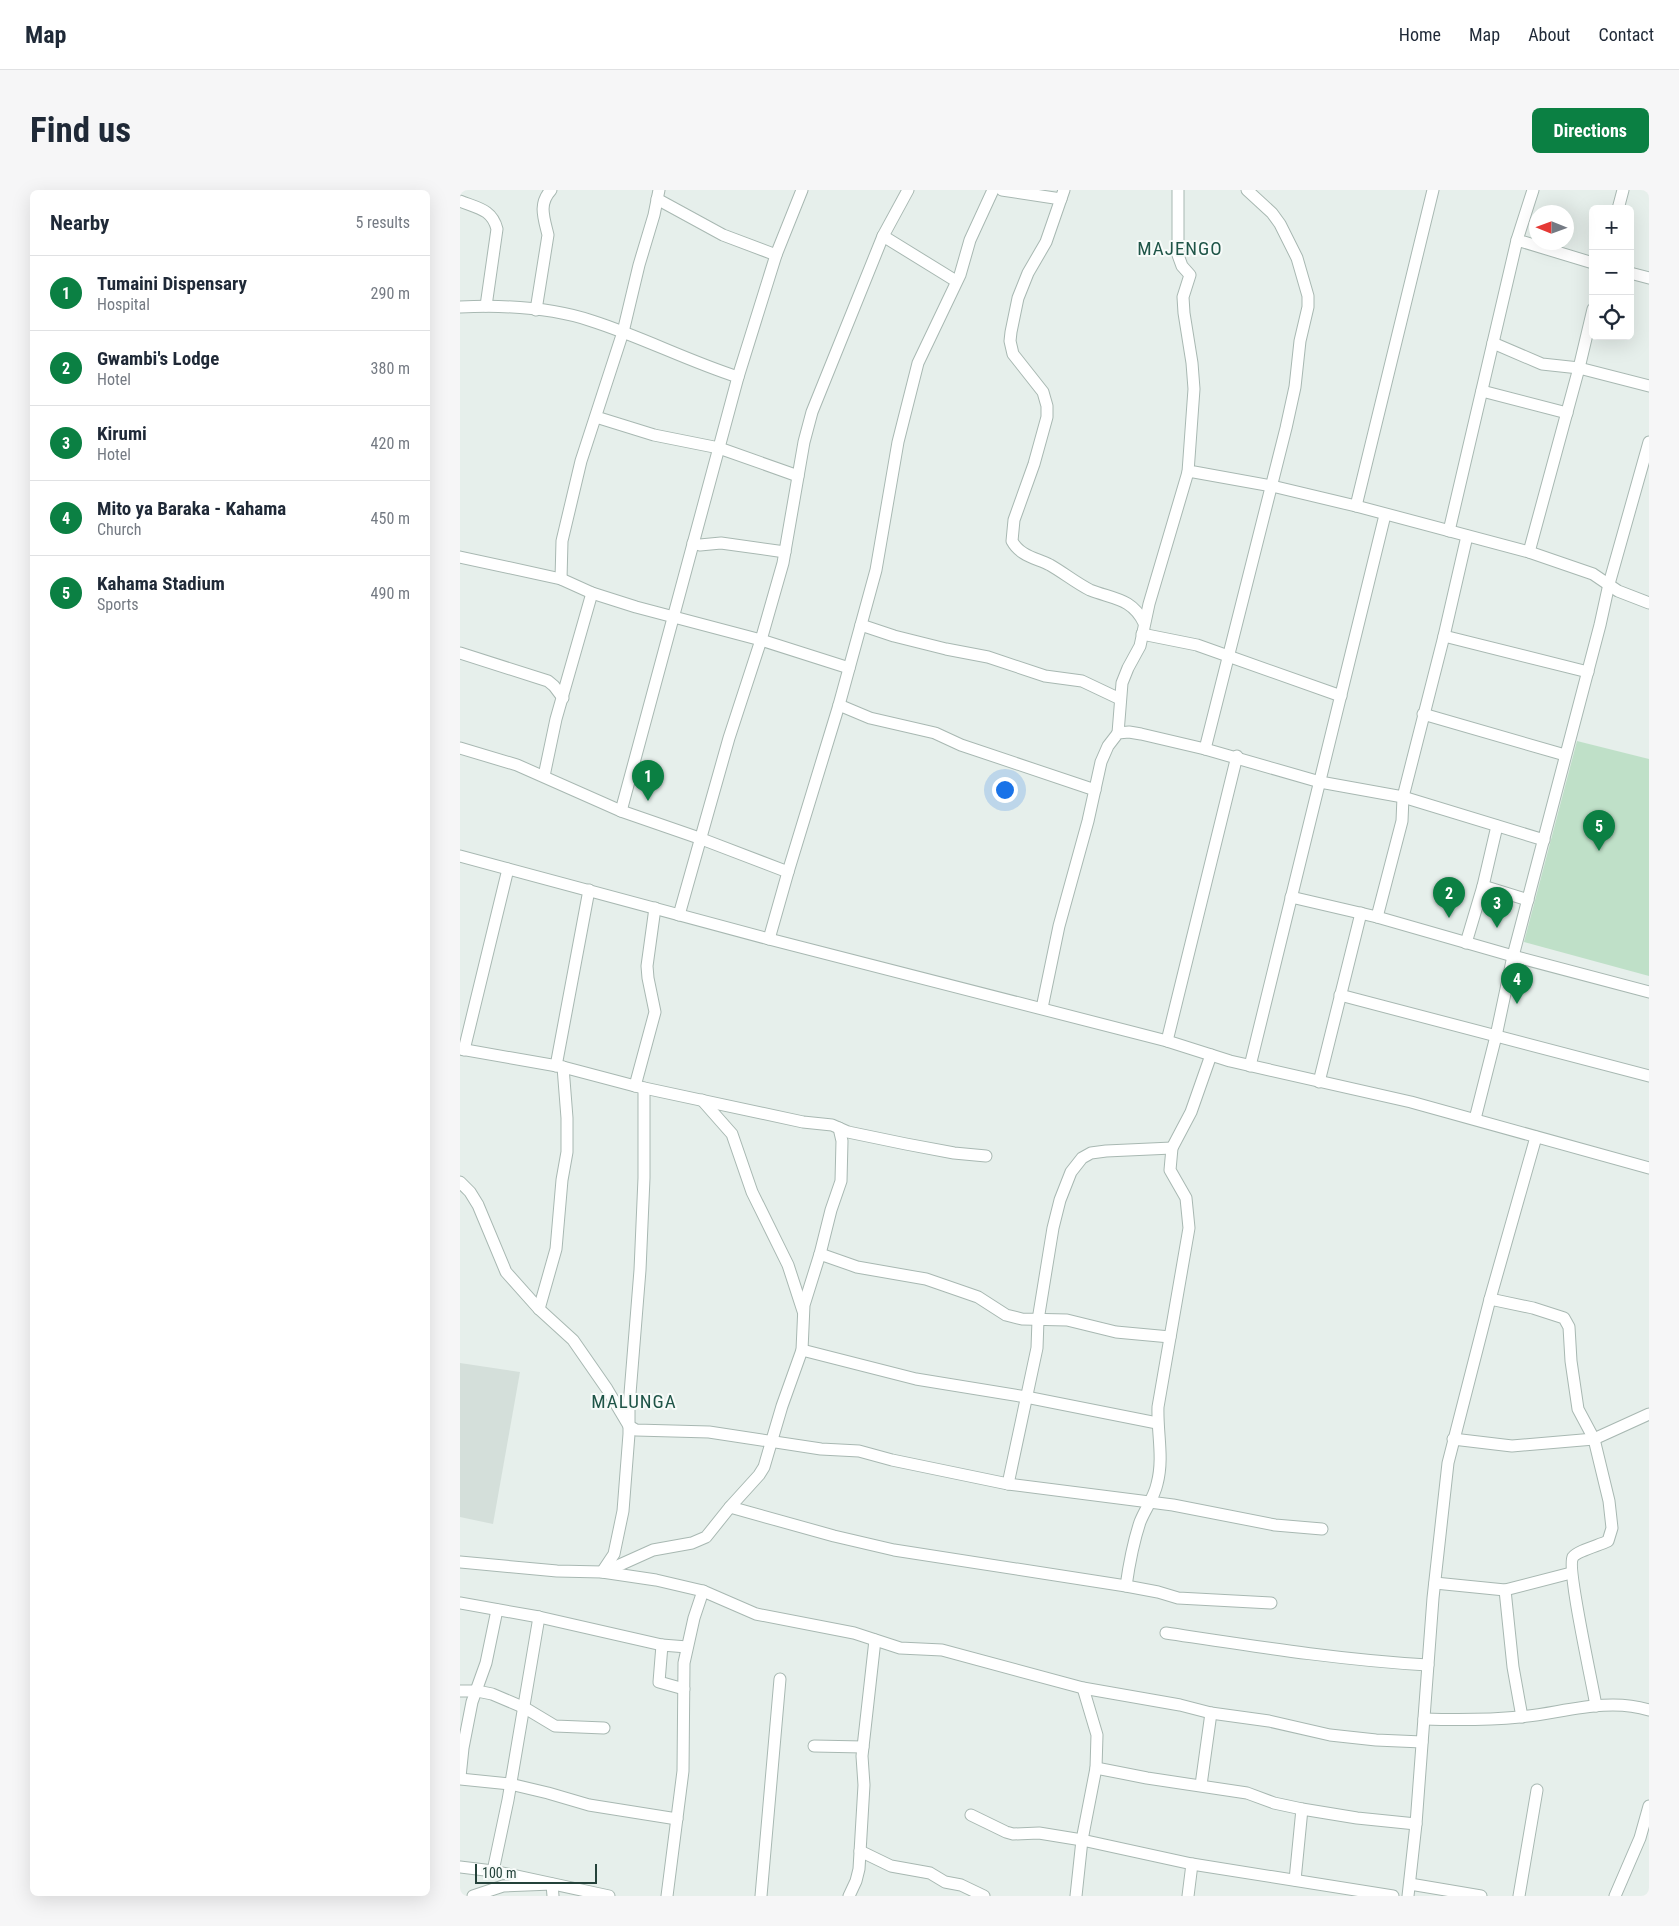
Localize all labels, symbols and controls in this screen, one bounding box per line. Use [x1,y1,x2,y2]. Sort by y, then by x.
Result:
text: Map [25,21,66,49]
text: Home [1399,24,1441,45]
text: Map [1469,24,1500,45]
text: About [1528,24,1570,45]
text: Contact [1598,24,1654,45]
button: Directions [1532,108,1649,153]
text: Find us [30,110,131,151]
north arrow [1529,205,1574,250]
map controls [1589,205,1634,340]
button: + [1589,205,1634,250]
text: Nearby [50,211,109,235]
text: 5 results [355,213,410,232]
district label: MAJENGO [1137,237,1223,260]
button: − [1589,250,1634,295]
text: Tumaini Dispensary [97,272,247,295]
text: 1 [62,284,70,303]
text: 290 m [371,284,410,303]
text: Hospital [97,295,150,314]
button: locate [1589,295,1634,340]
text: Gwambi's Lodge [97,347,219,370]
text: 2 [62,359,70,378]
text: 380 m [371,359,410,378]
text: Hotel [97,370,131,389]
text: Kirumi [97,422,147,445]
text: 3 [62,434,70,453]
text: 420 m [371,434,410,453]
text: Hotel [97,445,131,464]
text: Mito ya Baraka - Kahama [97,497,286,520]
text: 4 [62,509,70,528]
text: 450 m [371,509,410,528]
text: Church [97,520,141,539]
text: Kahama Stadium [97,572,225,595]
text: 5 [62,584,70,603]
text: 490 m [371,584,410,603]
text: Sports [97,595,139,614]
pin: 1 [632,760,664,801]
your location [992,777,1018,803]
pin: 5 [1583,810,1615,851]
pin: 2 [1433,877,1465,918]
pin: 3 [1481,887,1513,928]
pin: 4 [1501,963,1533,1004]
district label: MALUNGA [591,1390,677,1413]
scale bar [475,1861,598,1884]
text: 100 m [482,1865,517,1881]

